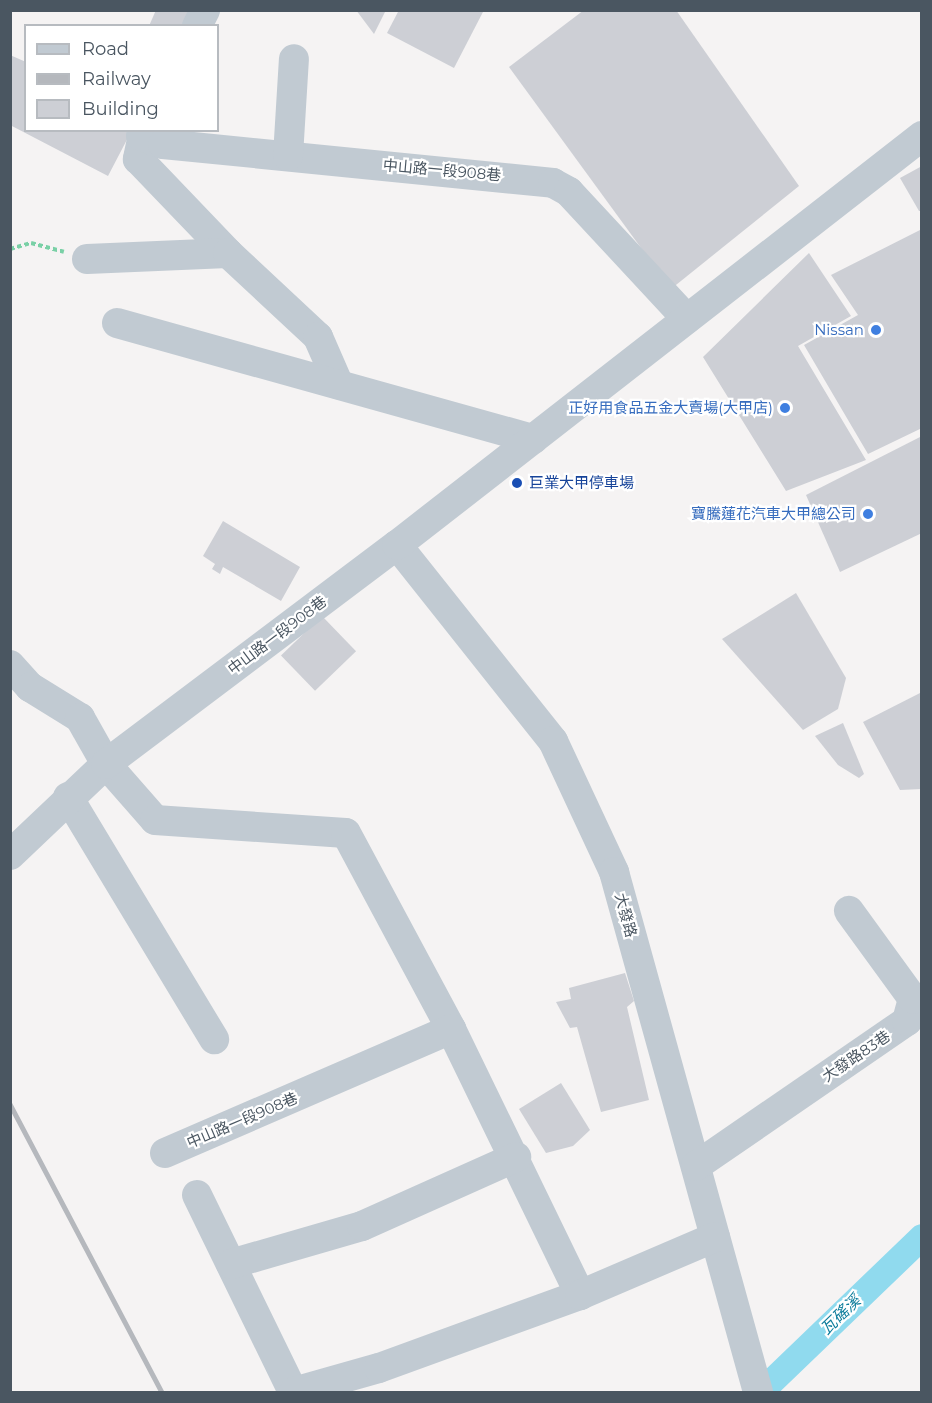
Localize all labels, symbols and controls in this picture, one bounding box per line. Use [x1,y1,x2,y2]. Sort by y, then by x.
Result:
legend [24,24,219,132]
text: Road [82,38,129,60]
text: Railway [82,68,151,90]
text: Building [82,98,159,120]
street label: 中山路一段908巷 [382,156,502,184]
place label: Nissan [814,321,864,339]
marker: Nissan [869,323,883,337]
place label: 正好用食品五金大賣場(大甲店) [568,399,773,417]
marker: 正好用食品五金大賣場(大甲店) [778,401,792,415]
place label: 巨業大甲停車場 [529,474,634,492]
marker: 巨業大甲停車場 [510,476,524,490]
place label: 寶騰蓮花汽車大甲總公司 [691,505,856,523]
marker: 寶騰蓮花汽車大甲總公司 [861,507,875,521]
street label: 中山路一段908巷 [224,592,330,678]
street label: 大發路 [611,891,641,939]
street label: 大發路83巷 [819,1027,893,1085]
street label: 中山路一段908巷 [184,1089,300,1151]
water label: 瓦磘溪 [817,1291,865,1339]

